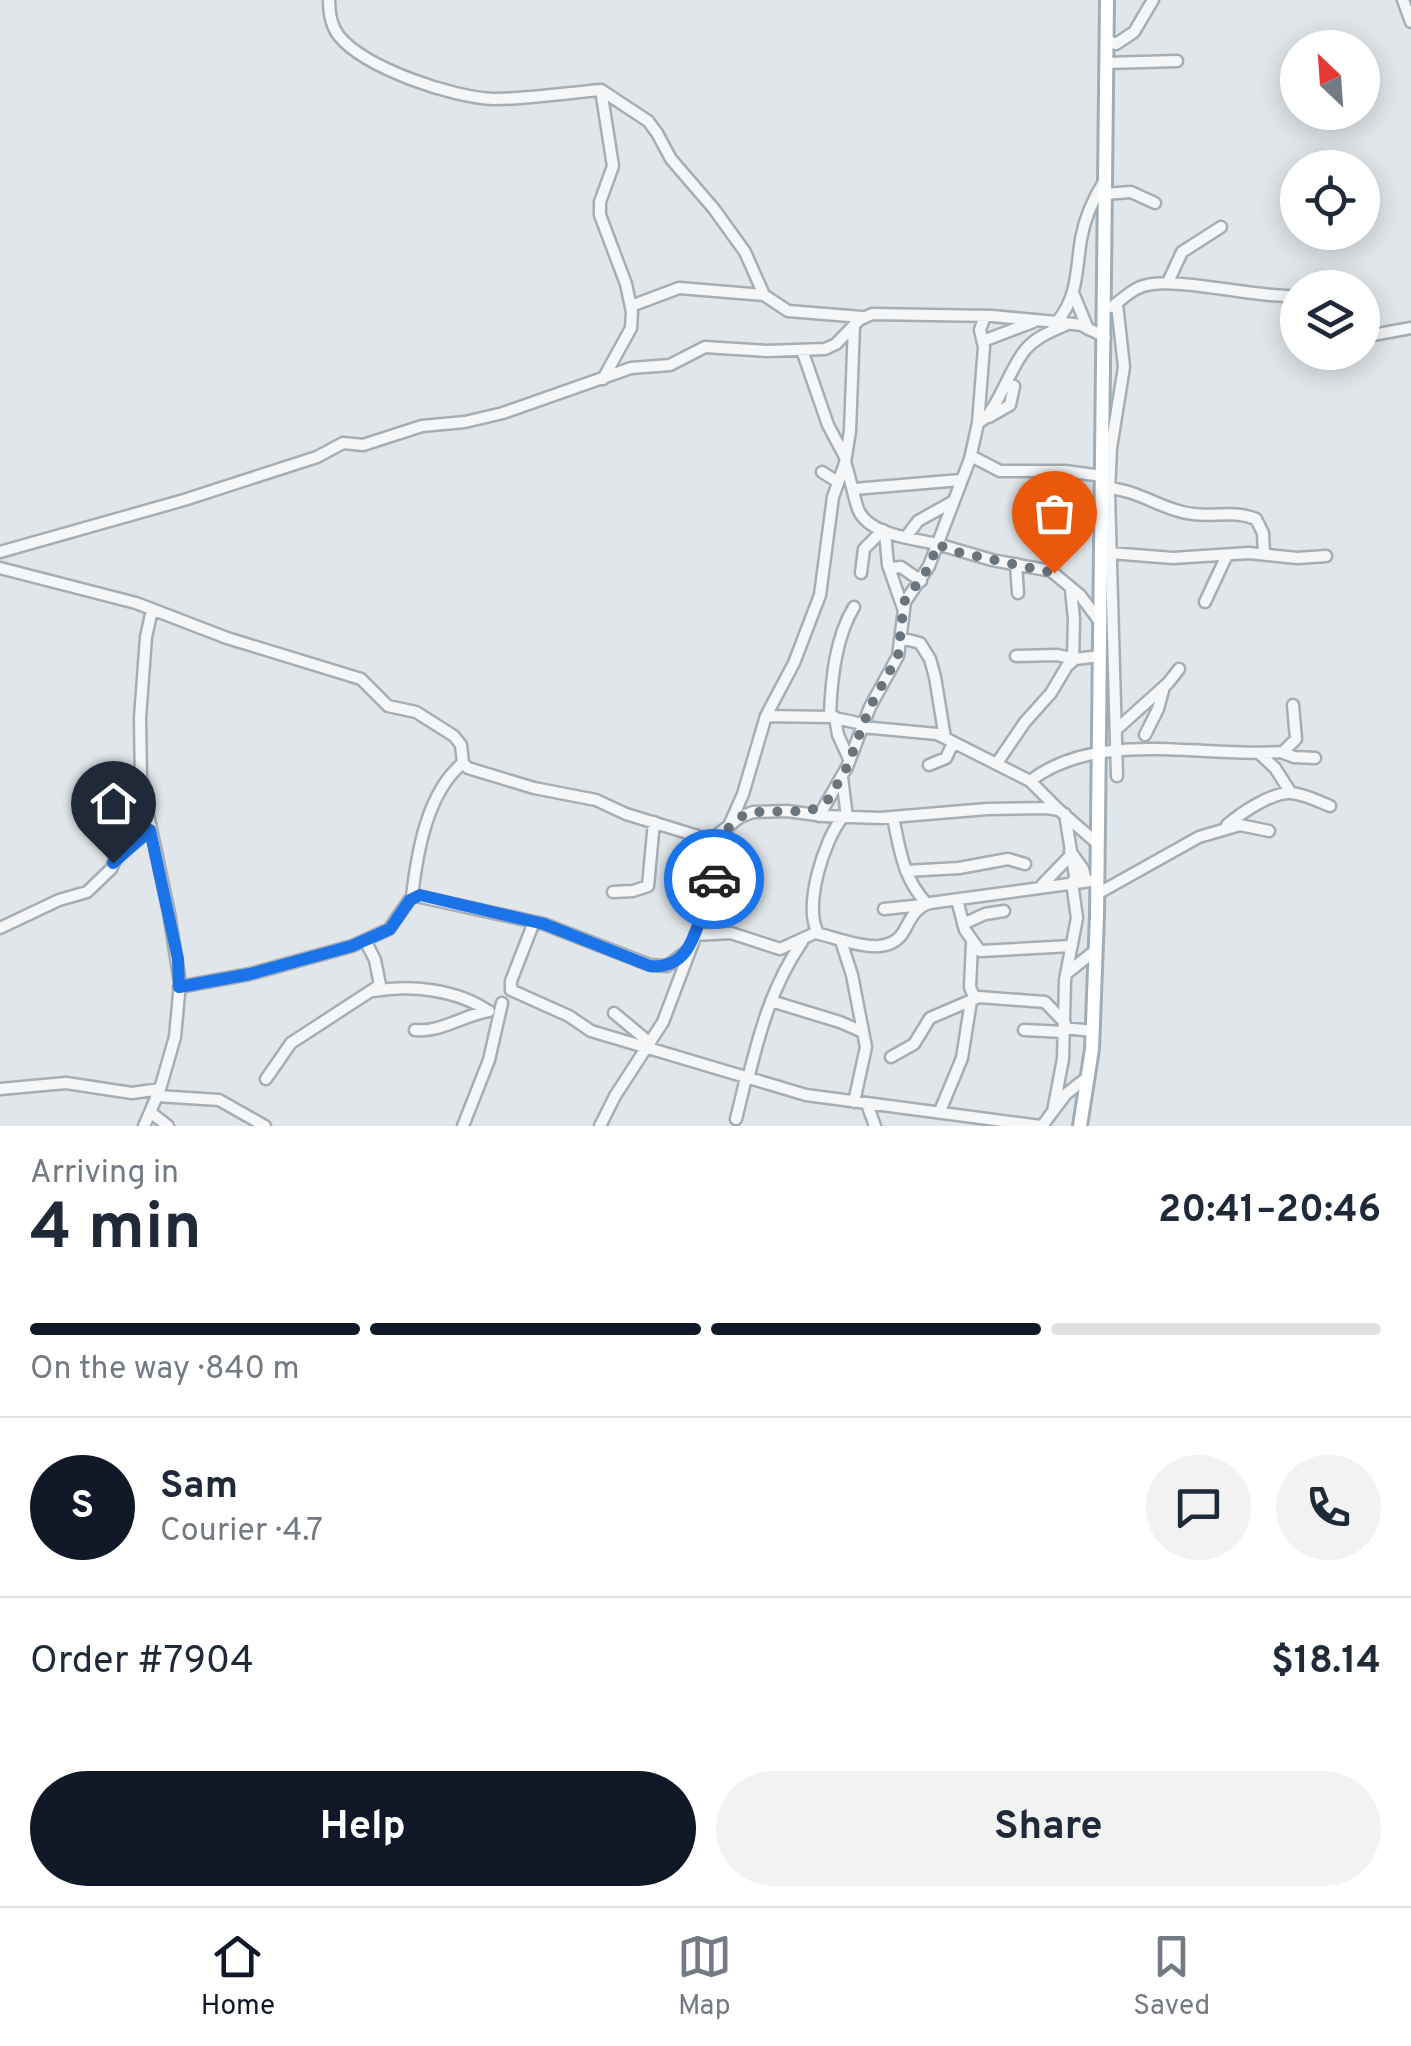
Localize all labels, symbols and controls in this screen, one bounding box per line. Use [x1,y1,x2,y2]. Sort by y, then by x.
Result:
north arrow [1280,30,1380,130]
map controls [1280,30,1380,370]
button: locate [1280,150,1380,250]
button: layers [1280,270,1380,370]
pin [1012,471,1097,574]
icon: bag [1027,486,1082,541]
pin [71,761,156,864]
icon: home [86,776,141,831]
courier [664,829,764,929]
icon: car [687,852,742,907]
text: Arriving in [30,1154,179,1194]
text: 20:41–20:46 [1158,1187,1381,1236]
text: 4 min [30,1190,202,1272]
text: On the way · 840 m [30,1350,300,1390]
button: chat [1146,1455,1251,1560]
button: phone [1276,1455,1381,1560]
text: Sam [160,1463,238,1512]
text: S [71,1483,94,1532]
text: Courier · 4.7 [160,1512,323,1552]
text: Order #7904 [30,1638,254,1687]
text: $18.14 [1271,1638,1381,1687]
button: Help [30,1771,696,1886]
button: Share [716,1771,1381,1886]
tab: Home [201,1929,275,2025]
tab: Map [677,1929,732,2025]
tab: Saved [1133,1929,1210,2025]

